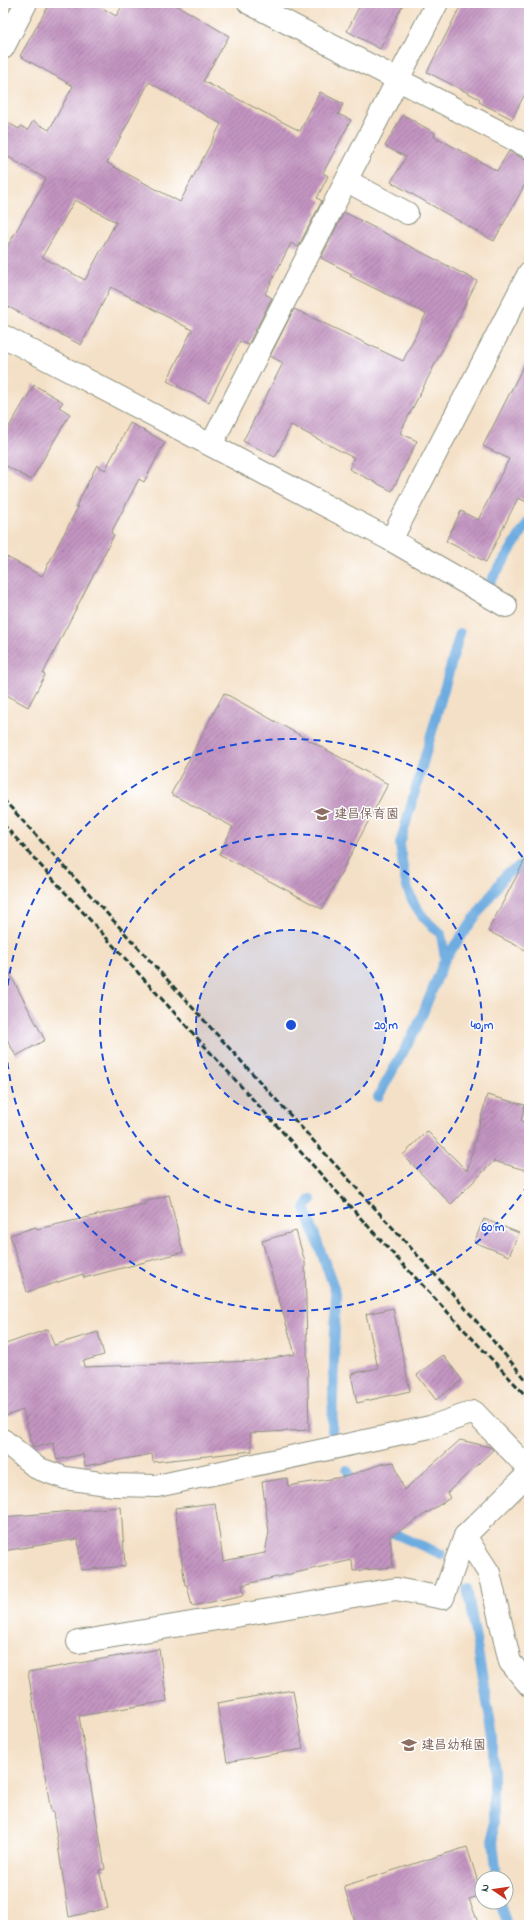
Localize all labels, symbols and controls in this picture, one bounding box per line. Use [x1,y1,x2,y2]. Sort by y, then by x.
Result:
school or university icon: 建昌保育園 [313,805,331,823]
place label: 建昌保育園 [334,805,399,824]
text: 20 m [373,1017,398,1035]
text: 40 m [470,1017,494,1035]
centre of rings [284,1018,298,1032]
text: 60 m [481,1219,505,1237]
school or university icon: 建昌幼稚園 [400,1736,418,1754]
place label: 建昌幼稚園 [421,1736,486,1755]
north arrow [474,1870,514,1910]
text: N [477,1883,494,1893]

